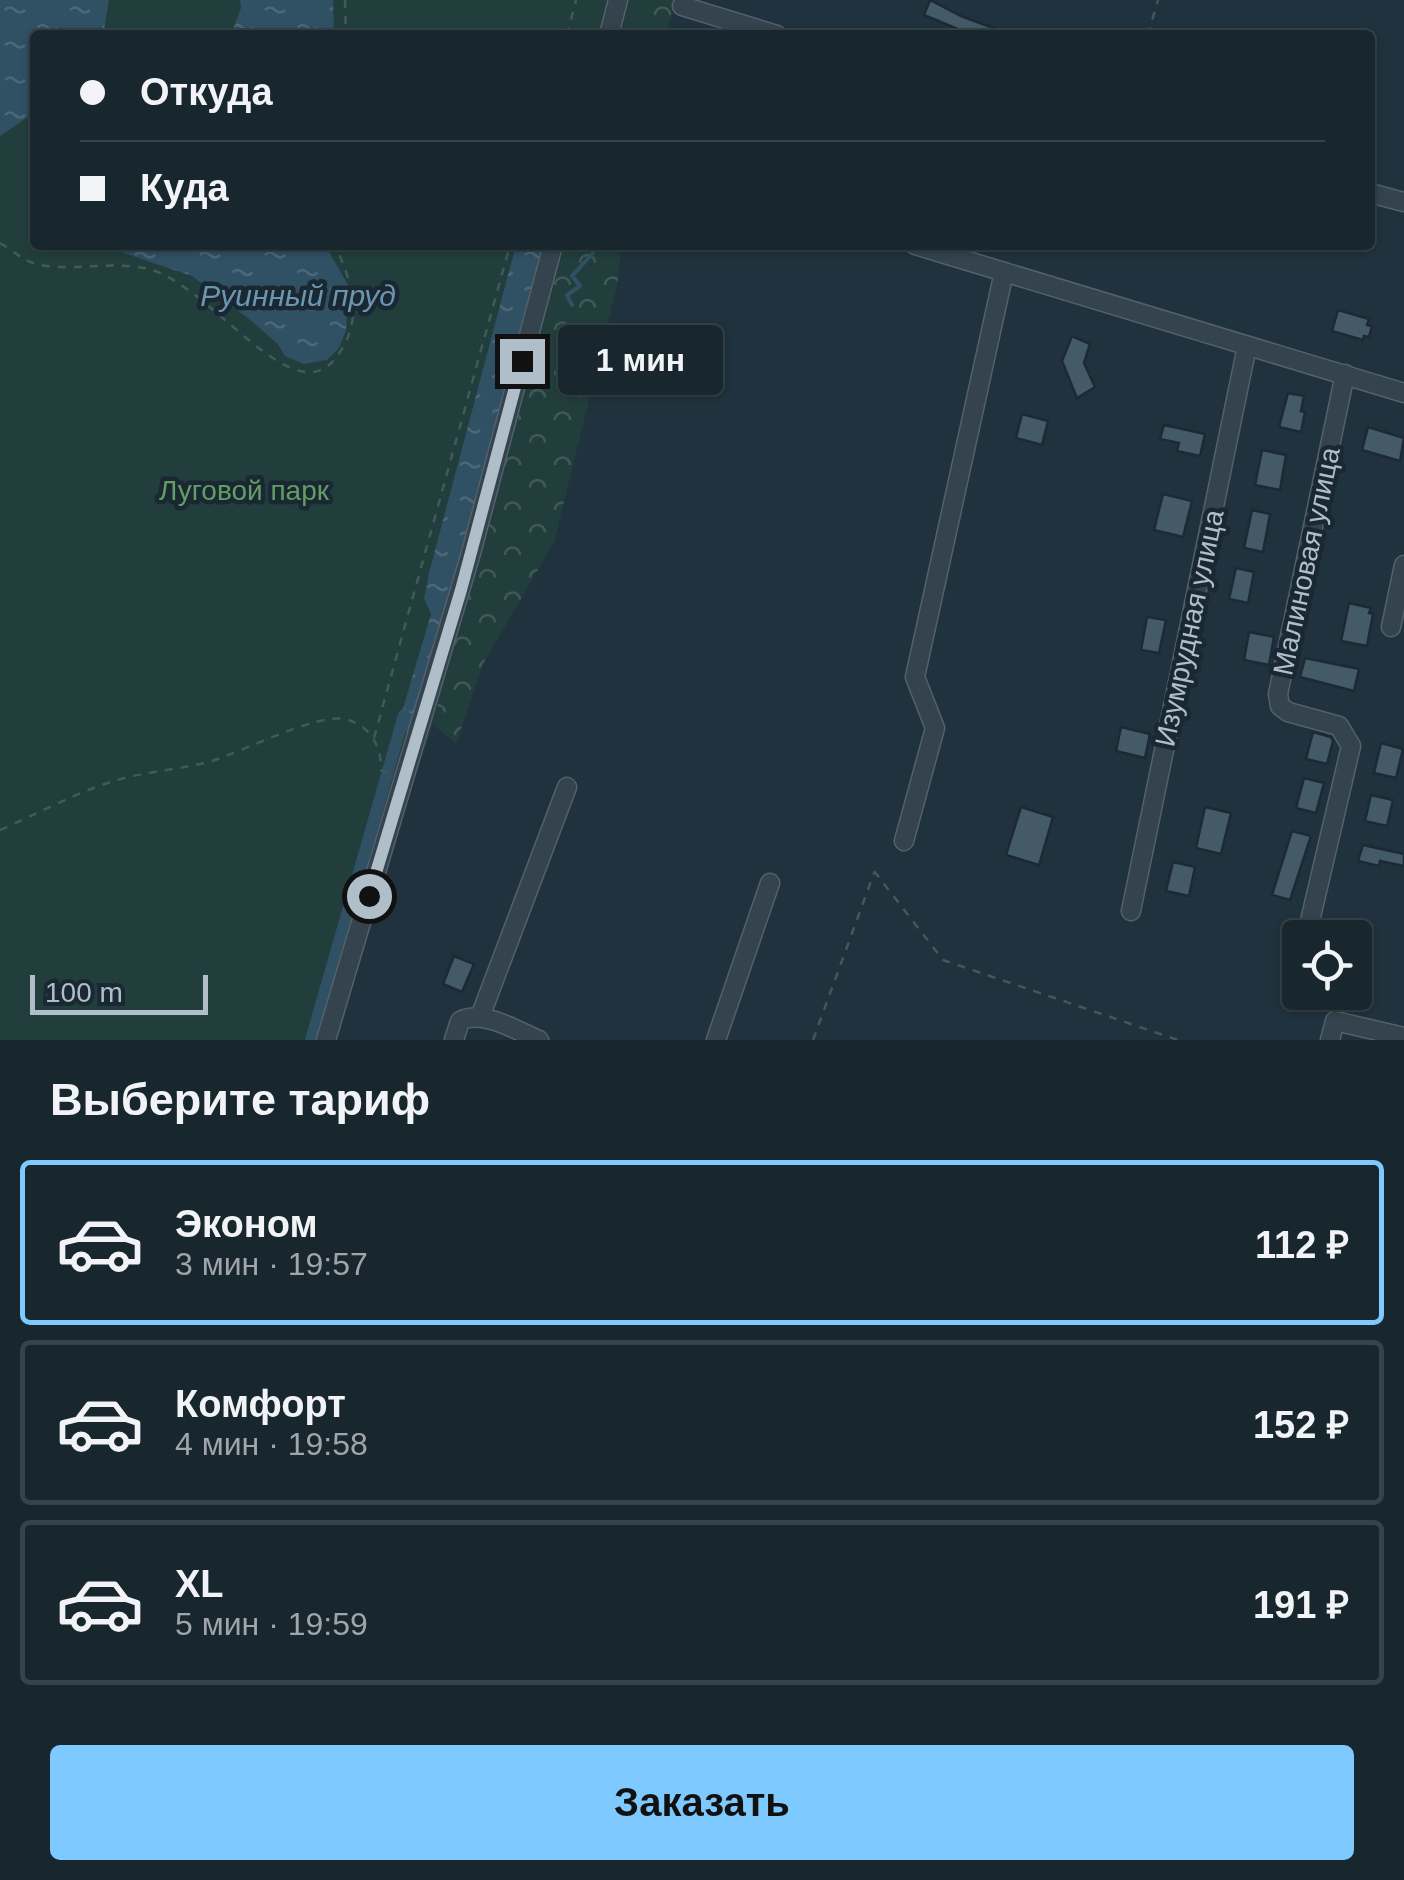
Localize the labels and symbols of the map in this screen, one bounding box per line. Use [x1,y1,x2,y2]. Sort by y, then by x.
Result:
water label: Руинный пруд [200,279,396,312]
callout: 1 мин [557,326,722,396]
route end [500,339,545,384]
street label: Малиновая улица [1267,444,1346,678]
park label: Луговой парк [159,475,330,506]
street label: Изумрудная улица [1149,507,1230,749]
route start [347,874,392,919]
scale bar [30,970,208,1014]

